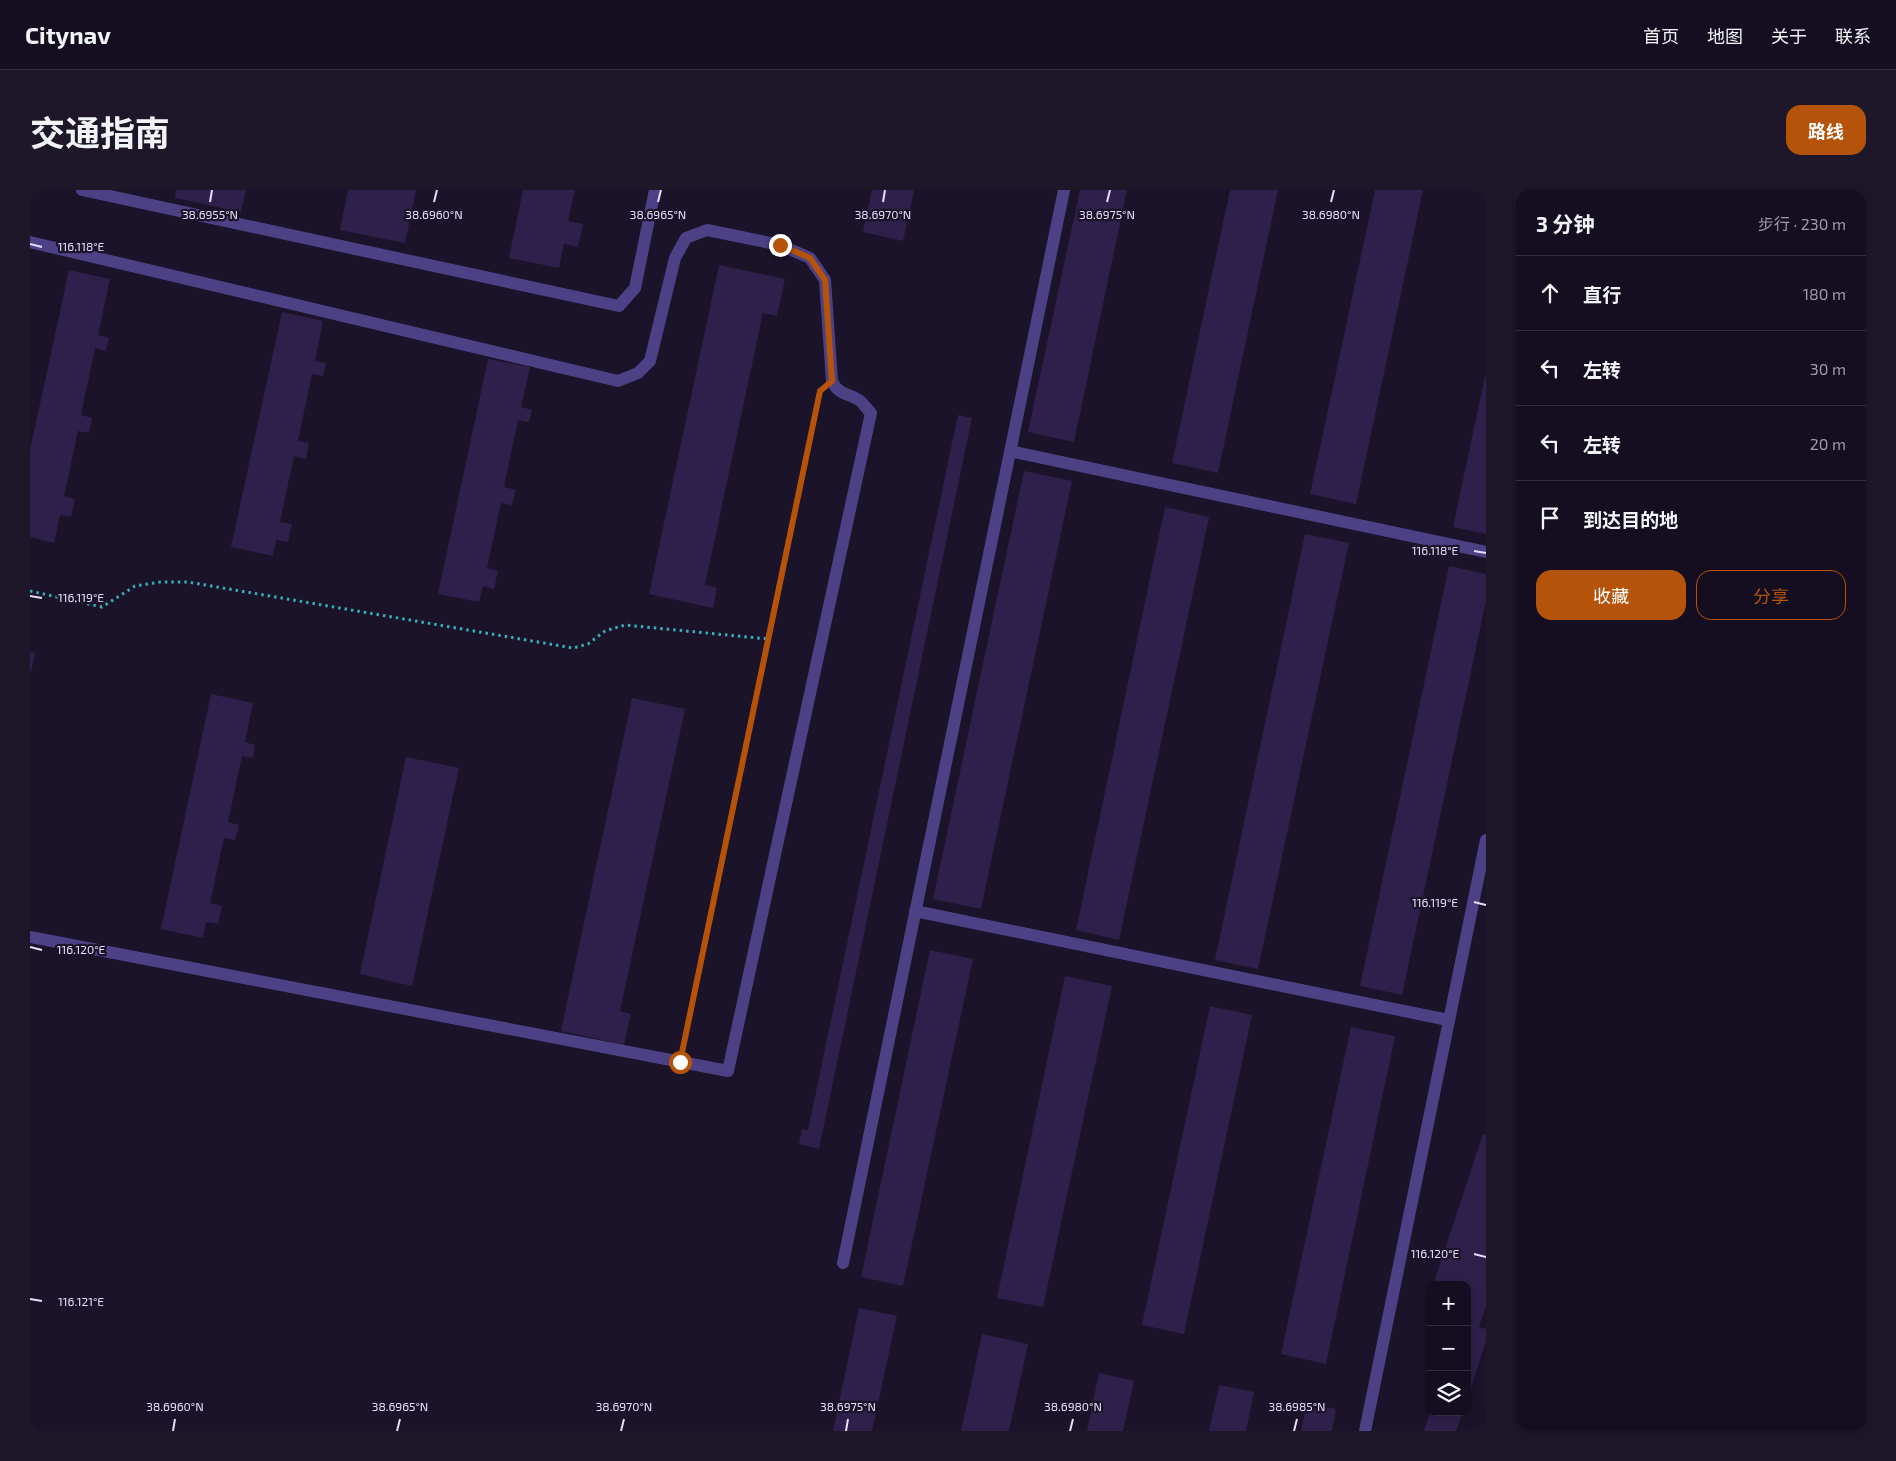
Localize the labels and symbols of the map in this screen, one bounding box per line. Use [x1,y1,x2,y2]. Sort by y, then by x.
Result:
text: 38.6955°N [182,207,238,221]
text: 38.6960°N [405,207,463,221]
text: 38.6965°N [630,207,686,221]
text: 38.6970°N [855,207,911,221]
text: 38.6975°N [1079,207,1135,221]
text: 38.6980°N [1302,207,1360,221]
route end [769,234,792,257]
text: 116.118°E [58,239,105,253]
text: 116.118°E [1412,543,1459,557]
text: 116.119°E [58,590,104,604]
text: 116.119°E [1412,895,1458,909]
text: 116.120°E [57,942,106,956]
route start [669,1051,692,1074]
text: 116.120°E [1411,1246,1460,1260]
text: 116.121°E [58,1294,104,1308]
text: 38.6960°N [146,1399,204,1413]
text: 38.6965°N [372,1399,428,1413]
text: 38.6970°N [596,1399,652,1413]
text: 38.6975°N [820,1399,876,1413]
text: 38.6980°N [1044,1399,1102,1413]
text: 38.6985°N [1269,1399,1325,1413]

